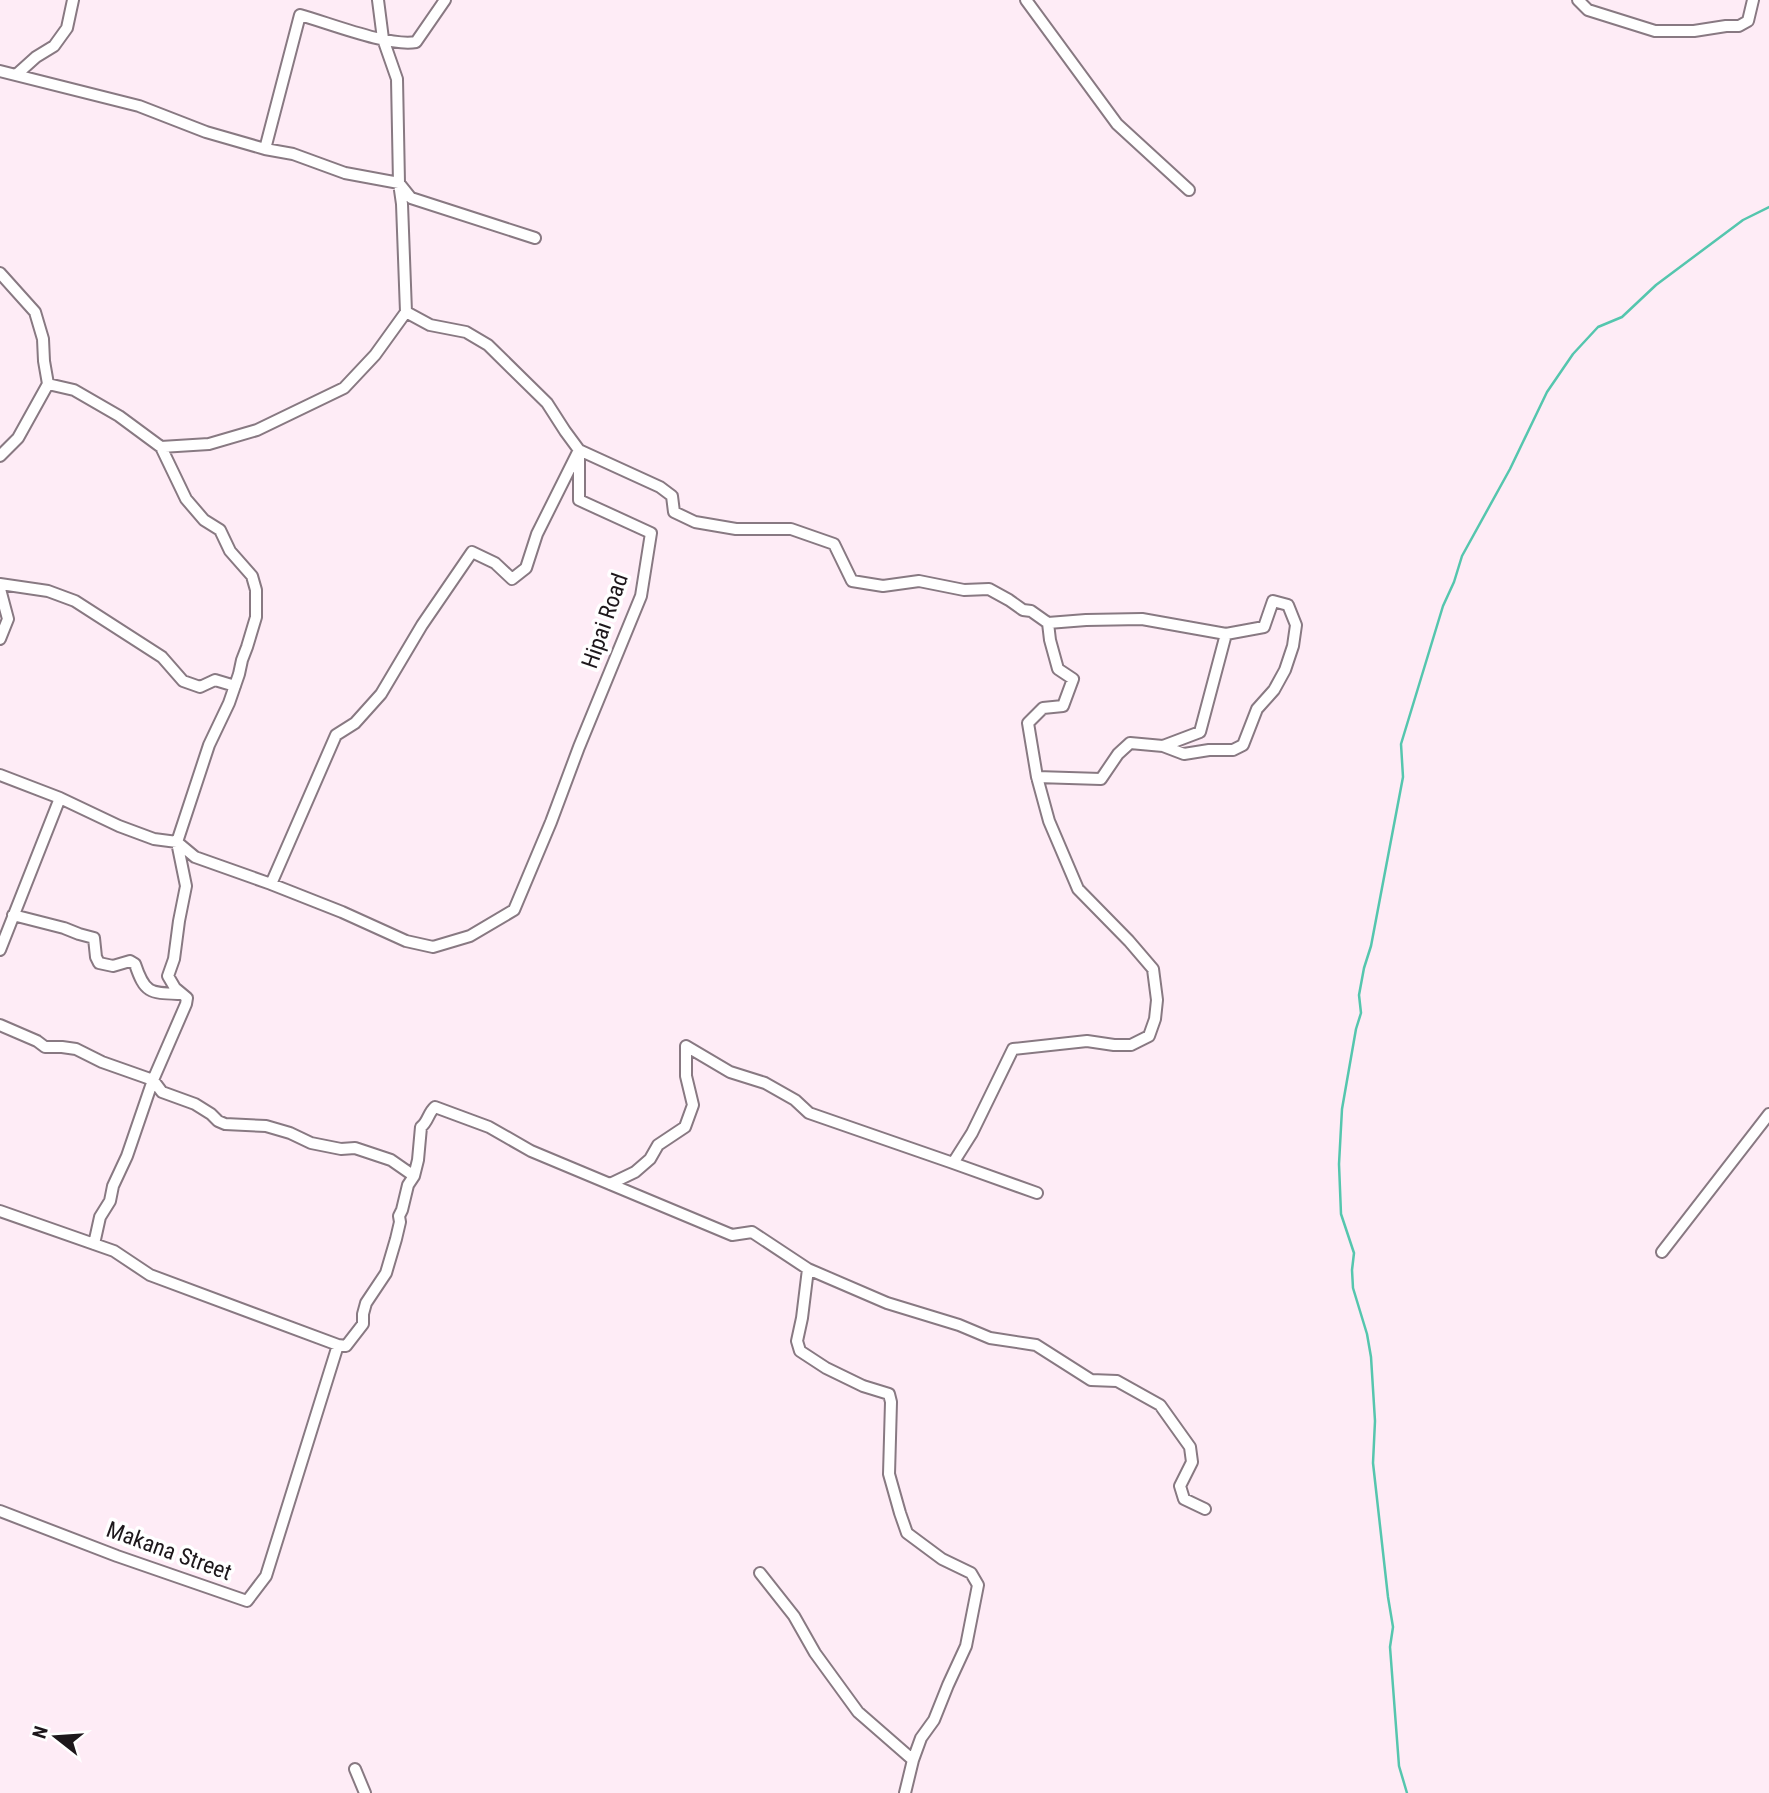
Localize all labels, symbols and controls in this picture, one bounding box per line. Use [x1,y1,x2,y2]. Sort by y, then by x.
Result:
street label: Hipai Road [576,570,634,672]
street label: Makana Street [103,1516,235,1586]
north arrow [21,1702,91,1772]
text: N [28,1723,53,1741]

